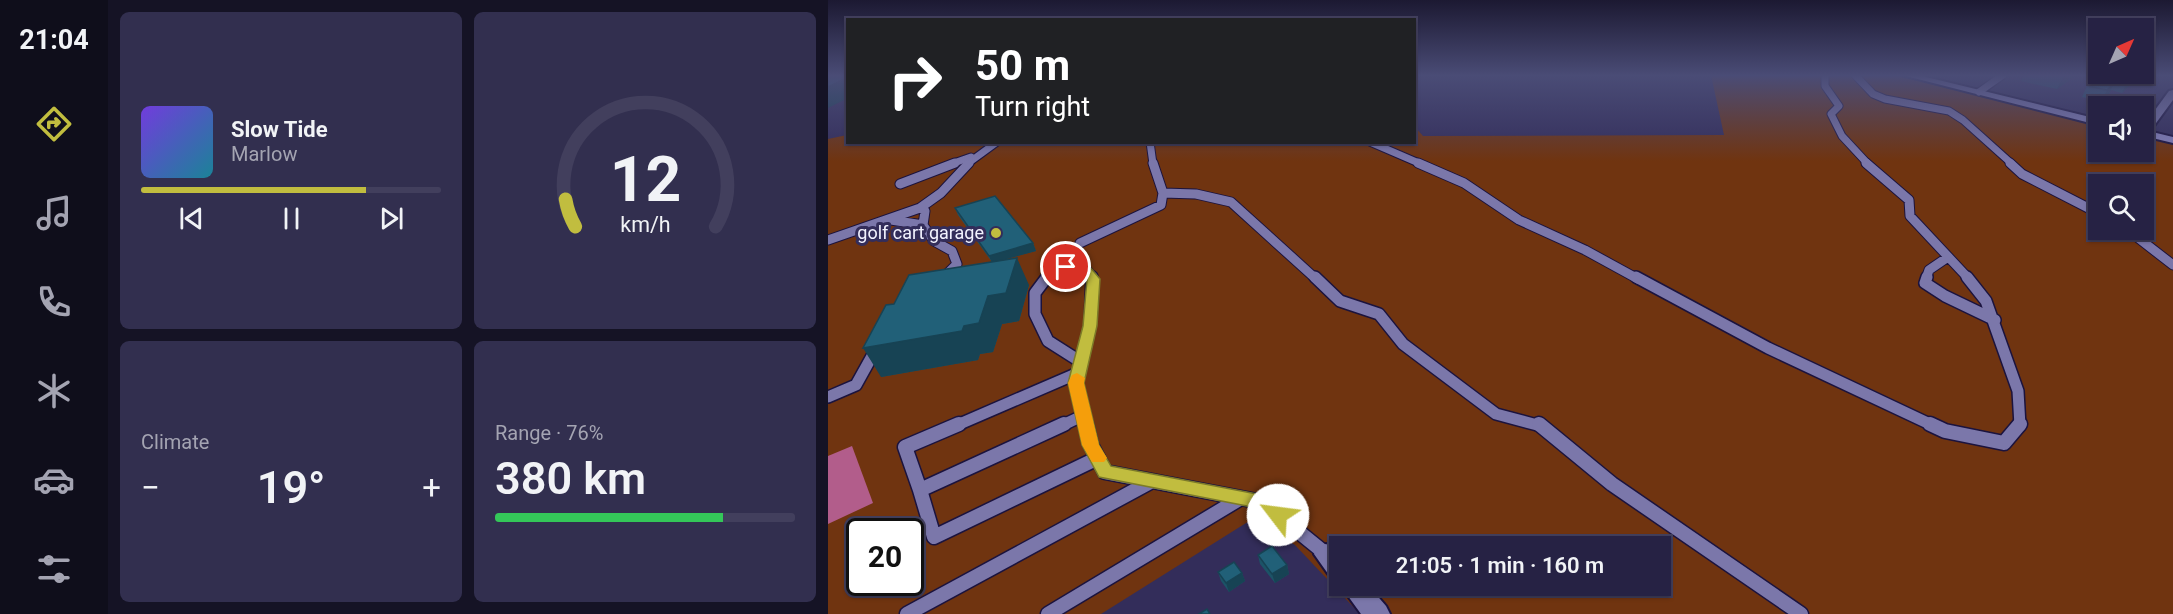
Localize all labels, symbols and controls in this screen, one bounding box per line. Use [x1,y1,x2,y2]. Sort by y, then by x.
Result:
north arrow [2088,18,2154,84]
map controls [2088,18,2154,240]
text: 21:04 [19,24,89,56]
text: 50 m [975,41,1070,90]
icon: right [876,42,954,120]
text: Turn right [975,91,1090,123]
button: sound [2088,96,2154,162]
icon: directions [33,103,75,145]
text: Slow Tide [231,117,328,142]
text: Marlow [231,142,297,166]
text: 12 [609,144,681,217]
button: search [2088,174,2154,240]
icon: music [33,192,75,234]
icon: previous [175,202,208,235]
icon: pause [275,202,308,235]
icon: next [375,202,408,235]
text: km/h [620,213,670,238]
place label: golf cart garage [857,222,984,243]
marker: golf cart garage [989,226,1003,240]
pin [1040,241,1091,292]
icon: arrive [1049,250,1082,283]
icon: phone [33,281,75,323]
icon: climate [33,370,75,412]
text: Range · 76% [495,421,603,445]
text: Climate [141,430,209,454]
text: 380 km [495,452,646,505]
icon: car [33,459,75,501]
text: 19° [257,461,325,514]
text: − [141,468,160,507]
text: + [422,468,441,507]
position arrow [1246,483,1310,547]
speed limit sign: 20 [846,518,924,596]
icon: filters [33,548,75,590]
text: 21:05 · 1 min · 160 m [1396,553,1604,578]

